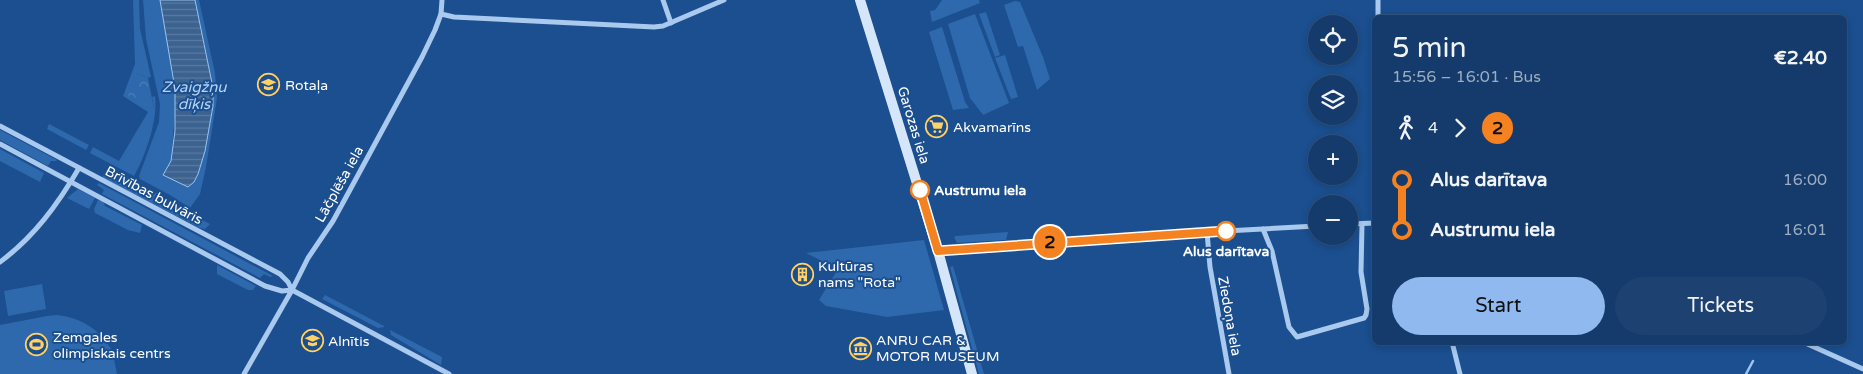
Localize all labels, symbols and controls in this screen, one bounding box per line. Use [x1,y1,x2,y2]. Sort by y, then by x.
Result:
map controls [1308,15,1358,245]
button: locate [1308,15,1358,65]
text: 5 min [1392,31,1467,65]
text: €2.40 [1774,47,1827,69]
text: 15:56 – 16:01 · Bus [1392,67,1541,87]
school or university icon: Rotaļa [257,73,281,97]
button: layers [1308,75,1358,125]
place label: Rotaļa [285,77,328,94]
water label: Zvaigžņu dīķis [162,78,227,113]
street label: Garozas iela [894,84,933,166]
icon: walk [1392,114,1420,142]
icon: forward [1446,114,1474,142]
supermarket icon: Akvamarīns [925,115,949,139]
text: 2 [1492,117,1503,139]
text: 4 [1428,118,1438,138]
place label: Akvamarīns [953,119,1031,136]
button: + [1308,135,1358,185]
street label: Lāčplēša iela [311,143,367,225]
street label: Brīvības bulvāris [102,163,206,228]
text: Alus darītava [1430,169,1548,191]
text: 16:00 [1783,170,1827,190]
marker: Austrumu iela [910,180,930,200]
place label: Austrumu iela [934,182,1027,199]
button: − [1308,195,1358,245]
text: Austrumu iela [1430,219,1555,241]
text: 16:01 [1783,220,1827,240]
marker: Alus darītava [1216,221,1236,241]
line badge: 2 [1034,226,1066,258]
text: 2 [1044,231,1056,253]
place label: Alus darītava [1183,243,1269,260]
place label: Kultūras nams "Rota" [818,258,901,291]
building icon: Kultūras nams "Rota" [790,262,814,286]
street label: Ziedoņa iela [1214,275,1245,357]
button: Start [1392,277,1605,335]
button: Tickets [1615,277,1827,335]
place label: Zemgales olimpiskais centrs [53,329,171,362]
school or university icon: Alnītis [300,329,324,353]
place label: ANRU CAR & MOTOR MUSEUM [876,332,1000,365]
sports icon: Zemgales olimpiskais centrs [25,333,49,357]
place label: Alnītis [328,333,370,350]
museum icon: ANRU CAR & MOTOR MUSEUM [848,336,872,360]

